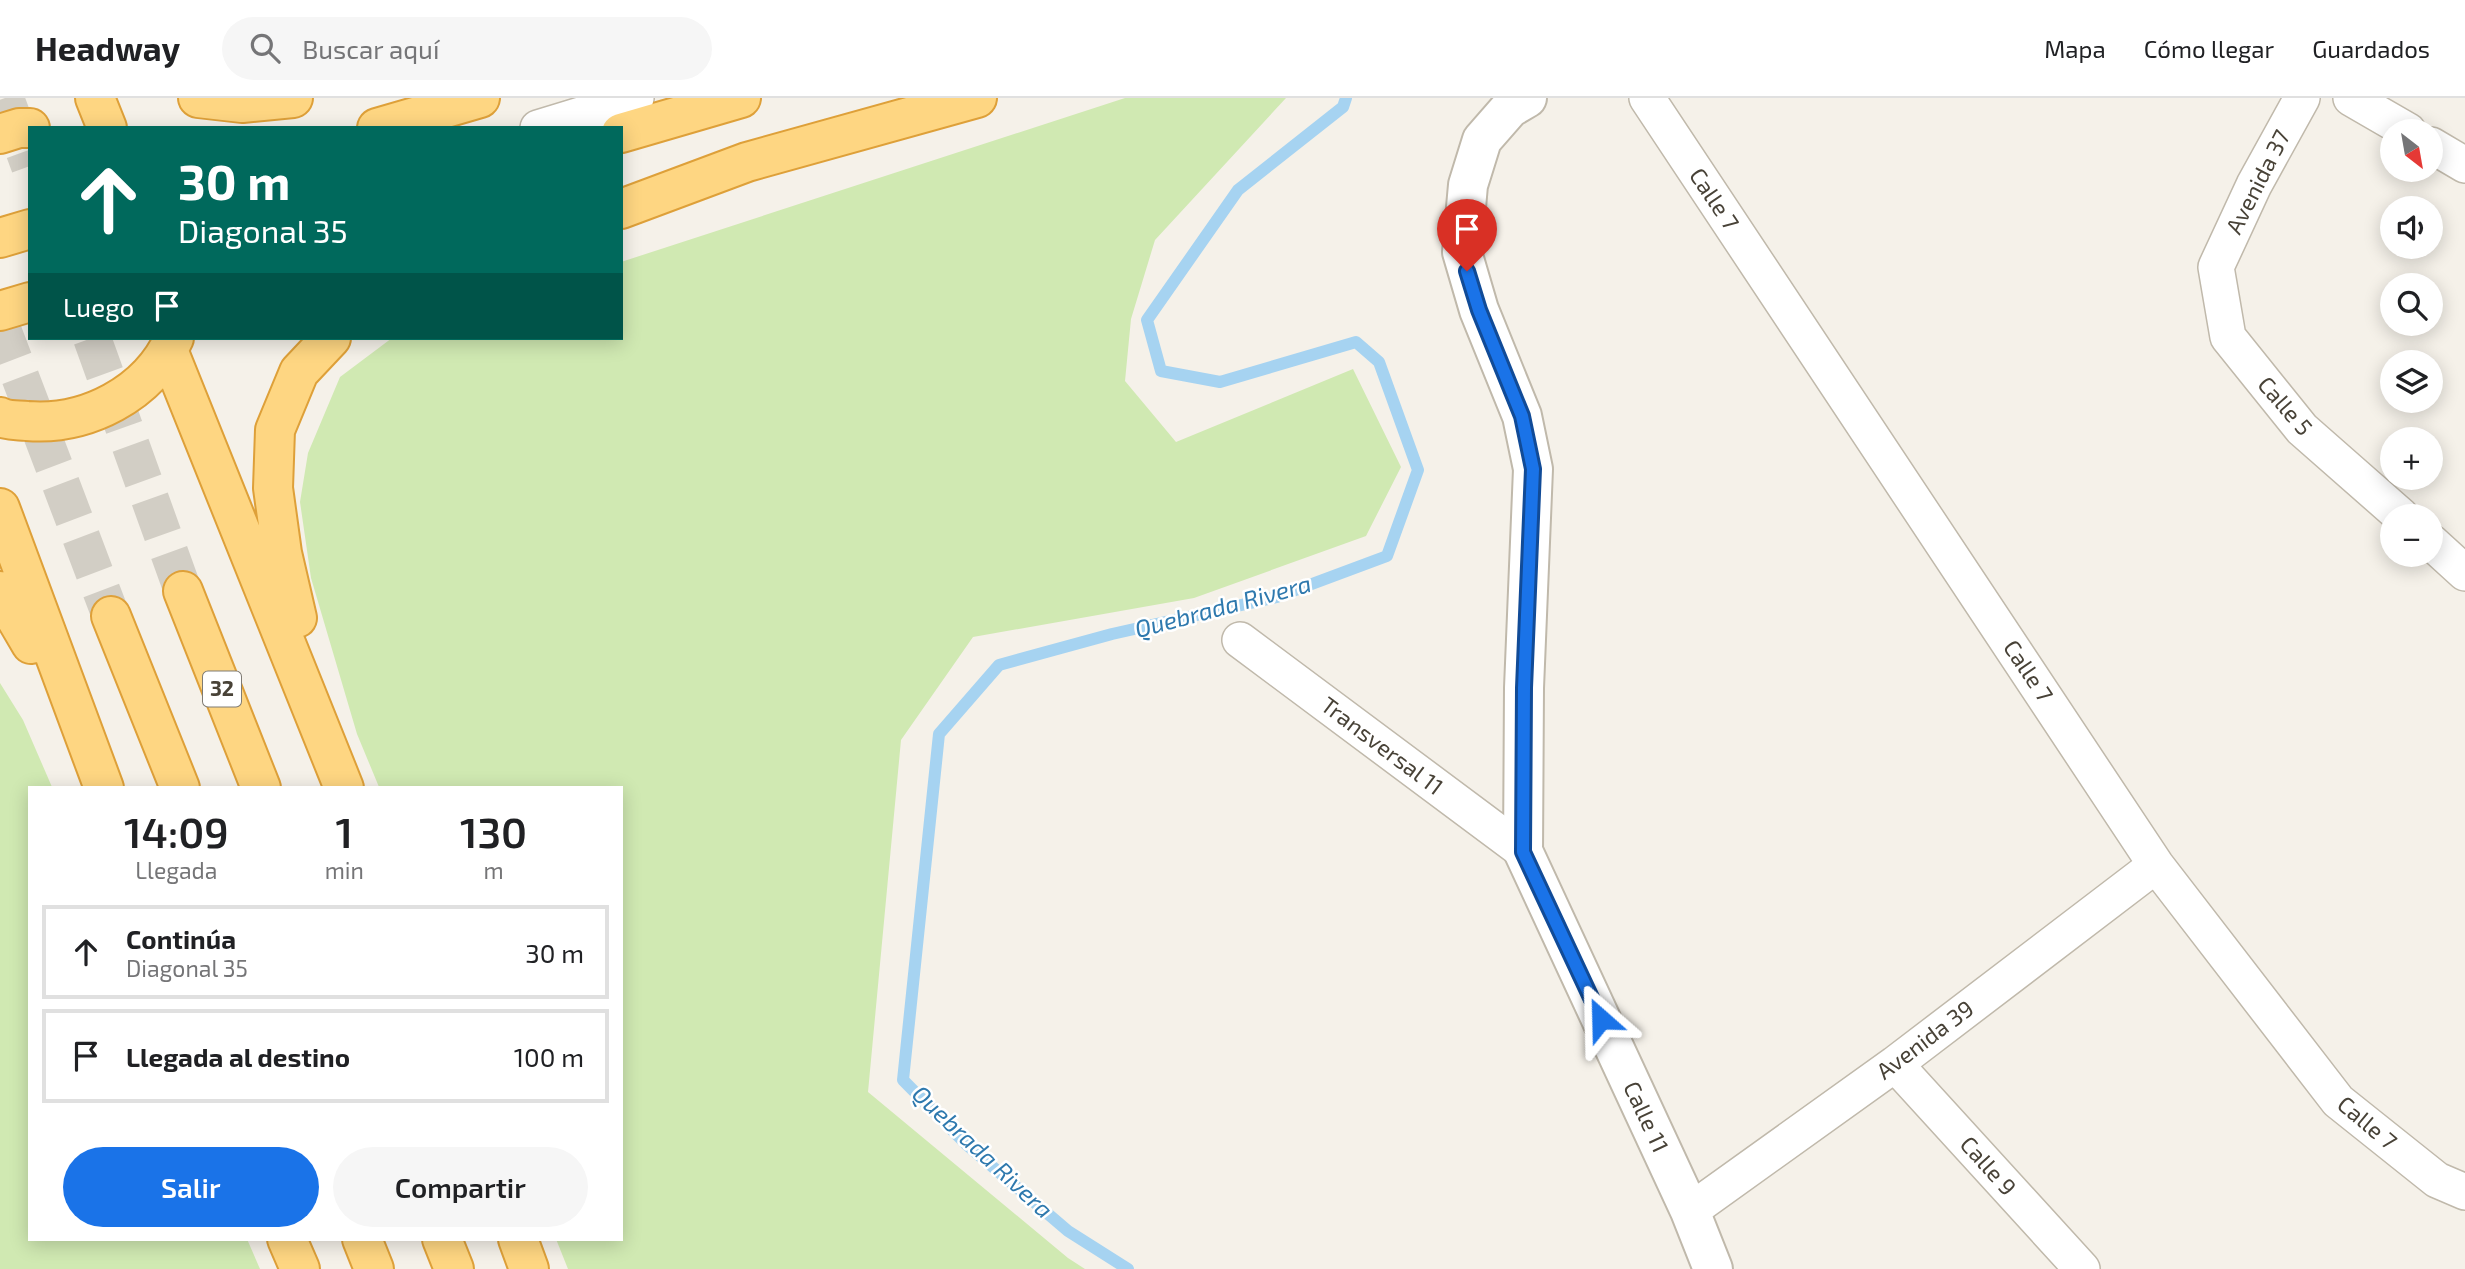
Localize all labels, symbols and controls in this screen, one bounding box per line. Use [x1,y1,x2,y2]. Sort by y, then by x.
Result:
search box [222,17,712,80]
text: Headway [35,28,180,68]
icon: search [246,29,284,67]
text: Buscar aquí [302,33,439,64]
text: Mapa [2044,34,2106,63]
text: Cómo llegar [2144,34,2274,63]
text: Guardados [2312,34,2430,63]
north arrow [2380,119,2443,182]
map controls [2380,119,2443,567]
street label: Avenida 37 [2219,125,2295,238]
text: 30 m [178,151,290,210]
icon: ahead [63,154,154,245]
street label: Calle 7 [1684,162,1746,235]
button: sound [2380,196,2443,259]
pin [1437,199,1497,271]
icon: arrive [1448,210,1486,248]
text: Diagonal 35 [178,211,348,249]
button: search [2380,273,2443,336]
icon: arrive [148,287,186,325]
text: Luego [63,291,134,322]
button: layers [2380,350,2443,413]
street label: Calle 5 [2252,370,2319,441]
button: + [2380,427,2443,490]
button: − [2380,504,2443,567]
water label: Quebrada Rivera [1131,568,1314,643]
street label: Calle 7 [1998,634,2060,707]
road number: 32 [203,672,241,706]
street label: Transversal 11 [1316,690,1449,800]
text: 14:09 [124,806,229,856]
text: 1 [336,806,353,856]
text: 130 [460,806,527,856]
text: Llegada [135,856,217,884]
text: min [325,856,364,884]
text: m [483,856,504,884]
text: Continúa [126,923,236,954]
icon: ahead [67,933,105,971]
text: 30 m [525,937,584,968]
text: Diagonal 35 [126,954,248,982]
position arrow [1564,982,1638,1056]
street label: Avenida 39 [1870,994,1978,1085]
icon: arrive [67,1037,105,1075]
text: Llegada al destino [126,1041,350,1072]
text: 100 m [514,1041,584,1072]
street label: Calle 11 [1618,1077,1675,1157]
water label: Quebrada Rivera [907,1078,1059,1223]
street label: Calle 7 [2332,1089,2403,1155]
street label: Calle 9 [1955,1130,2023,1201]
button: Salir [63,1147,319,1227]
button: Compartir [333,1147,588,1227]

